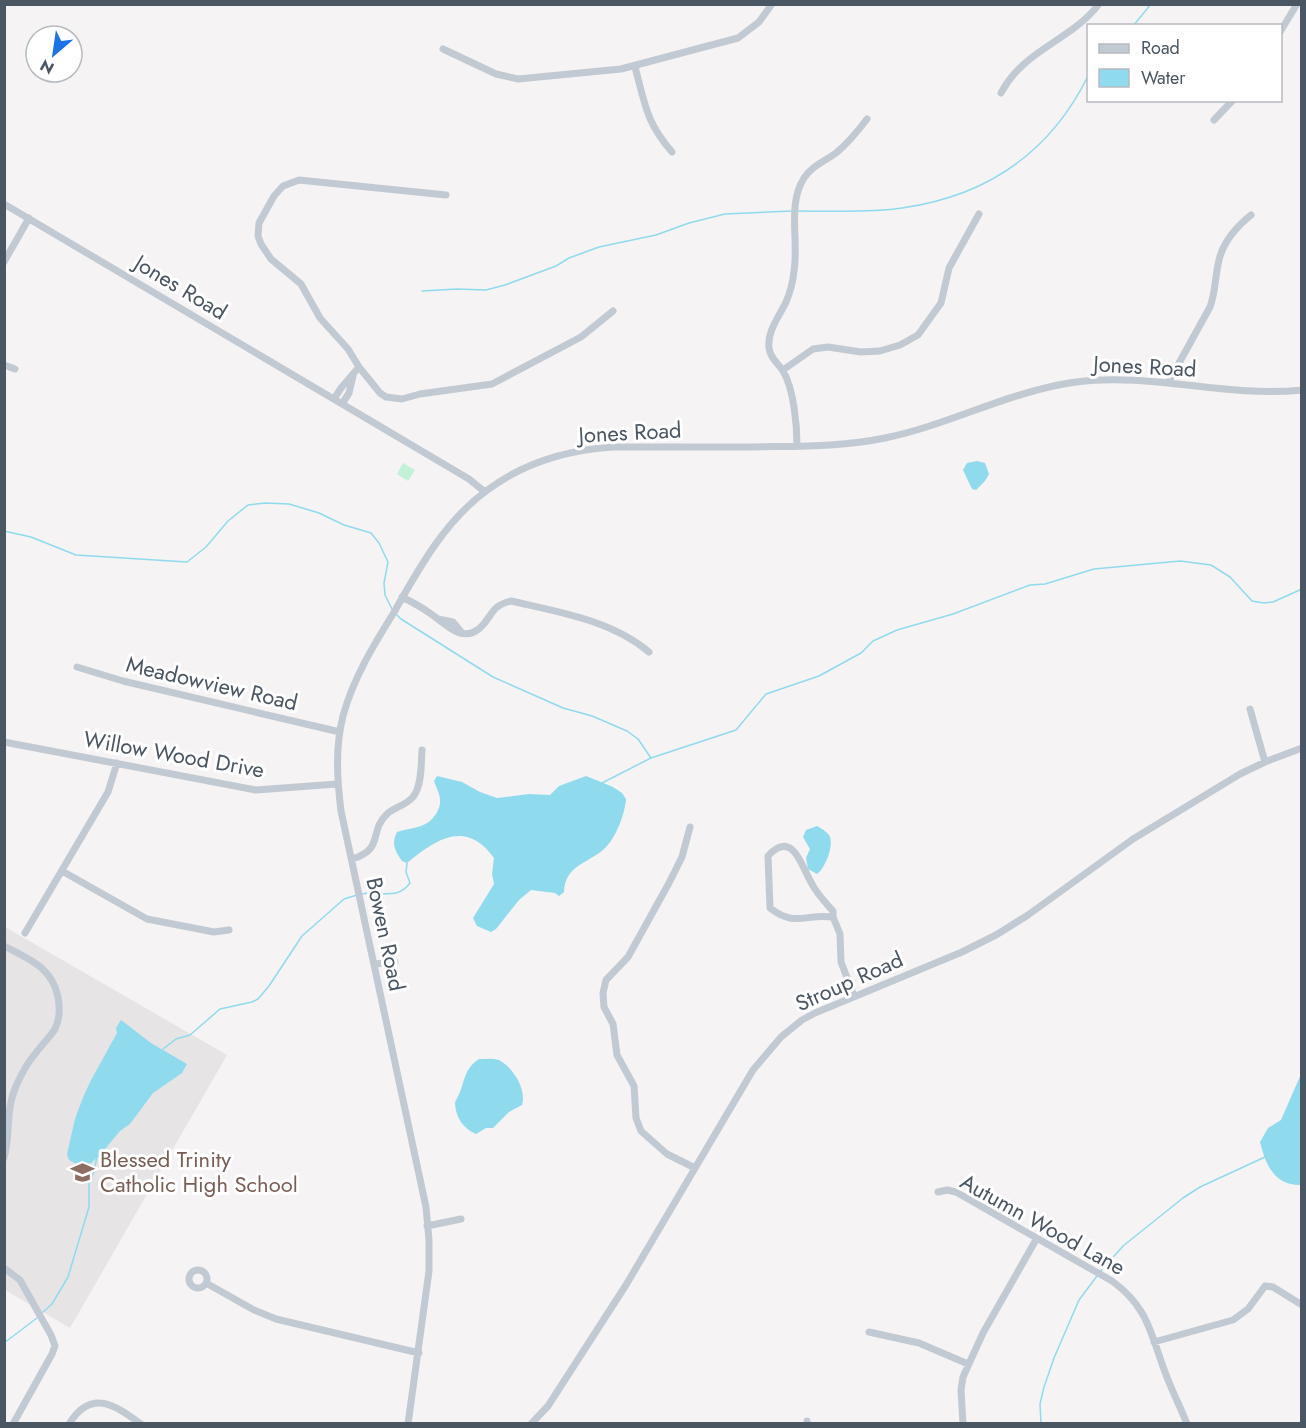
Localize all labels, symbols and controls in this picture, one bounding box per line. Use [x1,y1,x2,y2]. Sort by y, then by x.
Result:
north arrow [24,24,84,84]
legend [1087,24,1282,102]
text: Road [1141,35,1180,61]
text: N [36,54,58,80]
text: Water [1141,65,1186,91]
street label: Jones Road [126,245,233,327]
street label: Jones Road [1090,347,1197,385]
street label: Jones Road [575,413,682,451]
street label: Meadowview Road [123,648,301,718]
street label: Willow Wood Drive [81,722,267,786]
street label: Bowen Road [358,874,414,994]
street label: Stroup Road [790,943,908,1019]
place label: Blessed Trinity Catholic High School [100,1143,298,1200]
school or university icon: Blessed Trinity Catholic High School [69,1159,95,1185]
street label: Autumn Wood Lane [955,1165,1131,1283]

